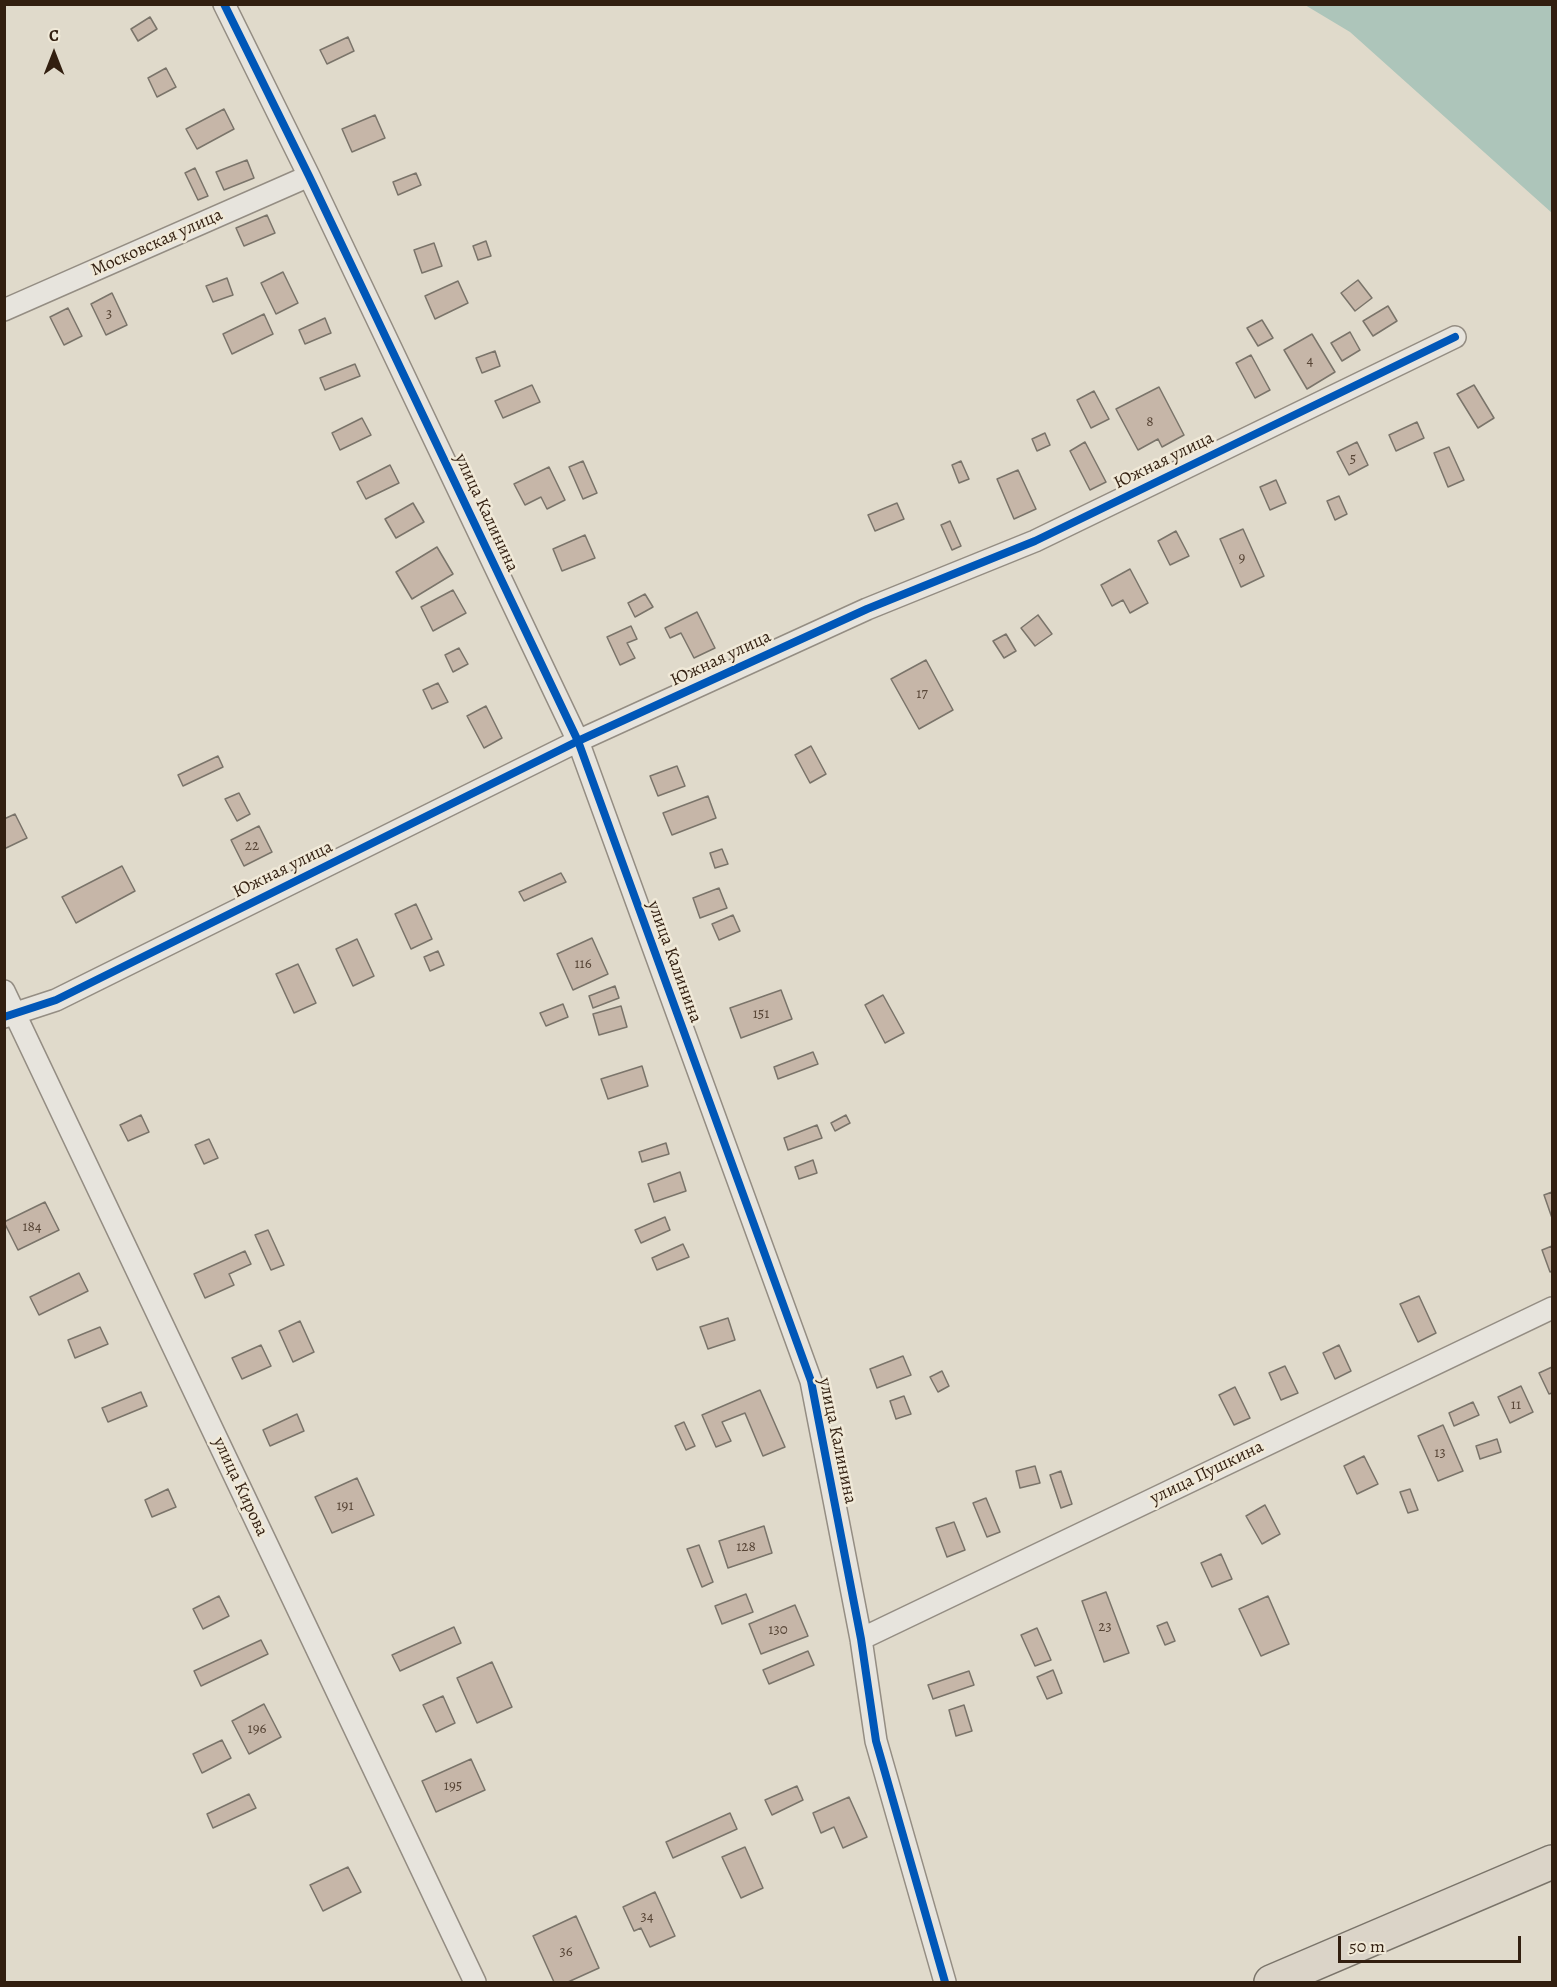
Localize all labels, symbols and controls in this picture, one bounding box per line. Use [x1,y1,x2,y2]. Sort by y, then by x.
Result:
north arrow [24,24,84,84]
text: С [49,25,59,47]
street label: Московская улица [88,204,226,282]
house number: 3 [106,305,112,323]
house number: 4 [1307,352,1313,370]
house number: 8 [1146,413,1154,431]
street label: Южная улица [1110,428,1218,494]
street label: улица Калинина [449,450,523,576]
house number: 5 [1350,450,1356,468]
house number: 9 [1239,549,1245,567]
street label: Южная улица [667,626,775,692]
house number: 17 [916,685,928,703]
street label: Южная улица [229,837,337,903]
house number: 22 [245,837,259,855]
street label: улица Калинина [642,898,706,1026]
house number: 116 [574,955,592,973]
house number: 151 [753,1005,769,1023]
house number: 184 [22,1218,42,1236]
street label: улица Калинина [813,1376,861,1506]
house number: 11 [1511,1396,1521,1414]
street label: улица Кирова [208,1434,272,1540]
street label: улица Пушкина [1147,1436,1267,1510]
house number: 13 [1434,1444,1446,1462]
house number: 191 [336,1497,354,1515]
house number: 128 [736,1538,756,1556]
house number: 23 [1098,1618,1112,1636]
house number: 130 [768,1621,788,1639]
house number: 196 [248,1720,266,1738]
house number: 195 [444,1777,462,1795]
house number: 34 [640,1908,654,1926]
scale bar [1341,1924,1524,1962]
text: 50 m [1349,1934,1385,1958]
house number: 36 [559,1943,573,1961]

